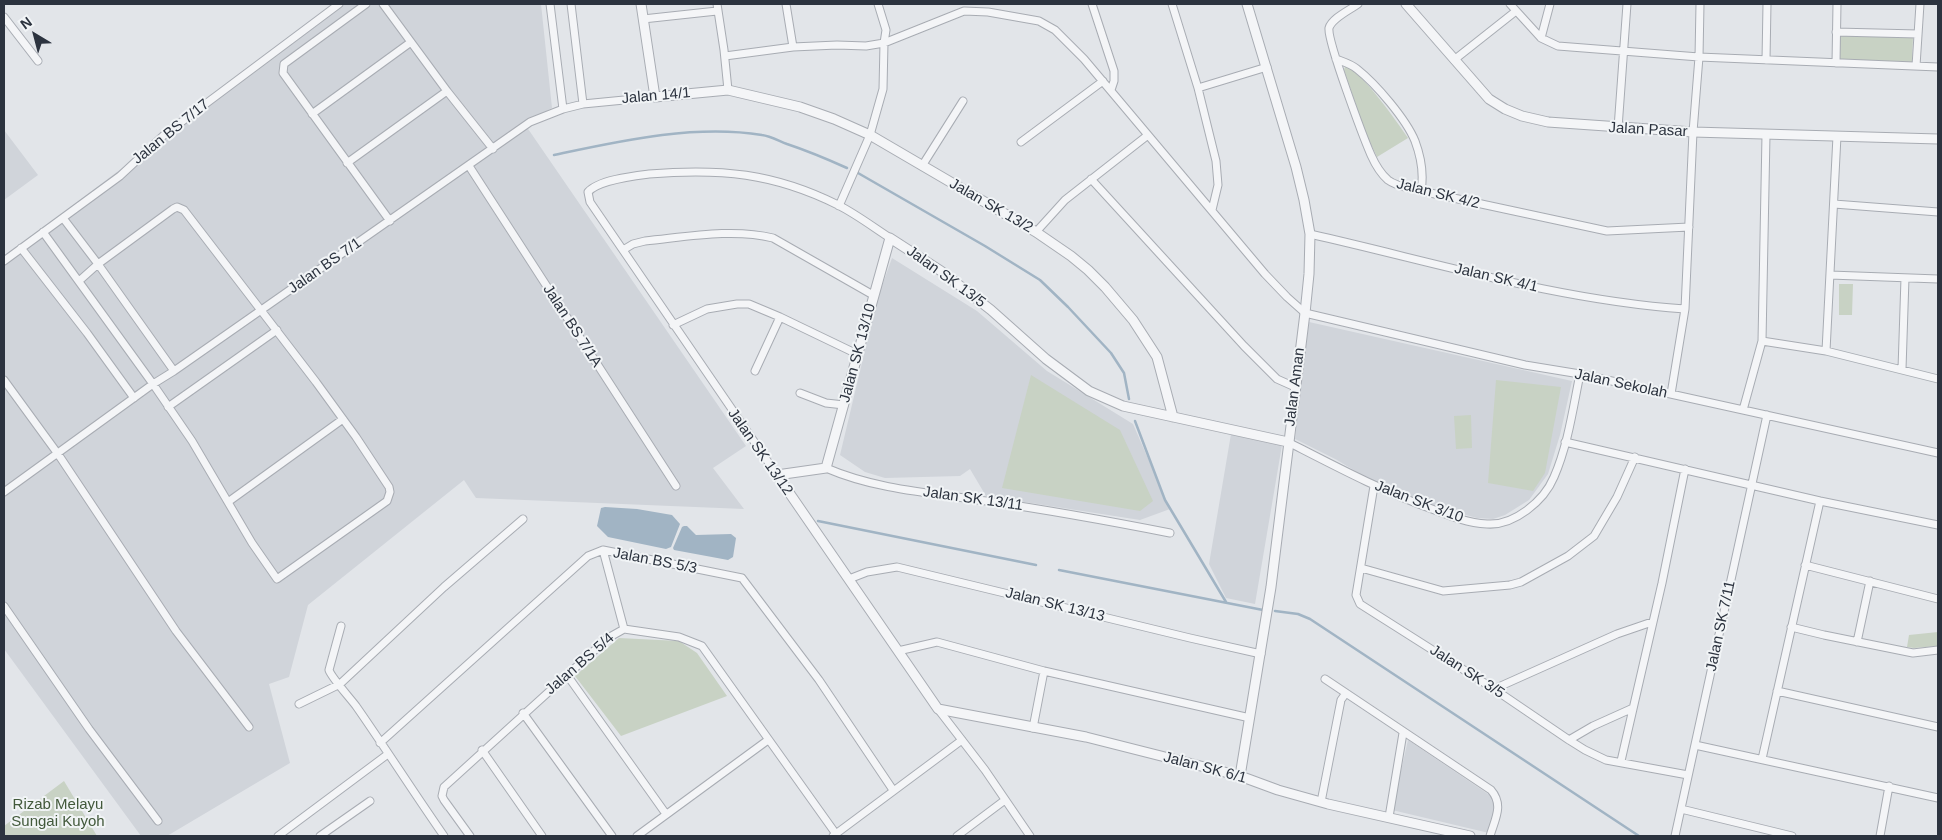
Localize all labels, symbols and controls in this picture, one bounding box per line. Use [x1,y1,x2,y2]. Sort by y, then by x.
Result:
north arrow [10,10,60,60]
text: N [17,14,35,32]
street label: Jalan 14/1 [621,84,691,108]
street label: Jalan BS 7/17 [129,96,213,168]
street label: Jalan Pasar [1608,119,1688,141]
street label: Jalan SK 13/2 [946,175,1036,237]
street label: Jalan SK 4/2 [1395,175,1481,213]
street label: Jalan BS 7/1 [285,234,365,298]
street label: Jalan SK 13/5 [903,242,989,312]
street label: Jalan SK 4/1 [1453,260,1539,296]
street label: Jalan BS 7/1A [539,281,605,371]
street label: Jalan SK 13/10 [836,302,880,404]
street label: Jalan Aman [1281,347,1309,427]
street label: Jalan Sekolah [1573,365,1669,403]
street label: Jalan SK 13/12 [723,405,797,499]
street label: Jalan SK 3/10 [1372,477,1466,527]
street label: Jalan SK 13/11 [922,483,1024,515]
street label: Jalan BS 5/3 [612,544,698,578]
street label: Jalan SK 7/11 [1703,579,1739,673]
street label: Jalan SK 13/13 [1003,584,1107,626]
street label: Jalan BS 5/4 [542,629,618,699]
street label: Jalan SK 3/5 [1426,641,1508,703]
street label: Jalan SK 6/1 [1162,748,1248,788]
park label: Rizab Melayu Sungai Kuyoh [11,796,105,831]

